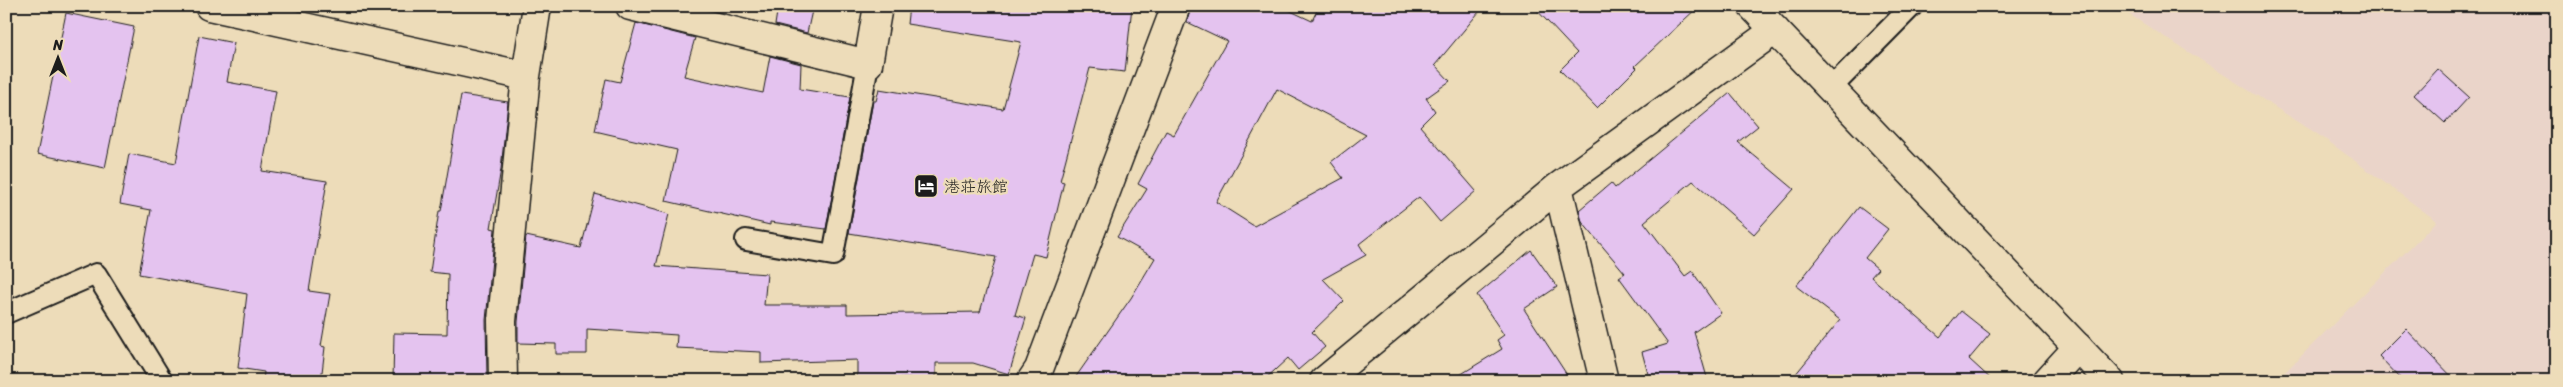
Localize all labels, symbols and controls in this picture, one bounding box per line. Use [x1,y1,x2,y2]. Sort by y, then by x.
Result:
north arrow [32,32,82,82]
text: N [52,33,63,58]
place label: 港荘旅館 [944,172,1008,201]
hotel icon: 港荘旅館 [913,173,939,199]

